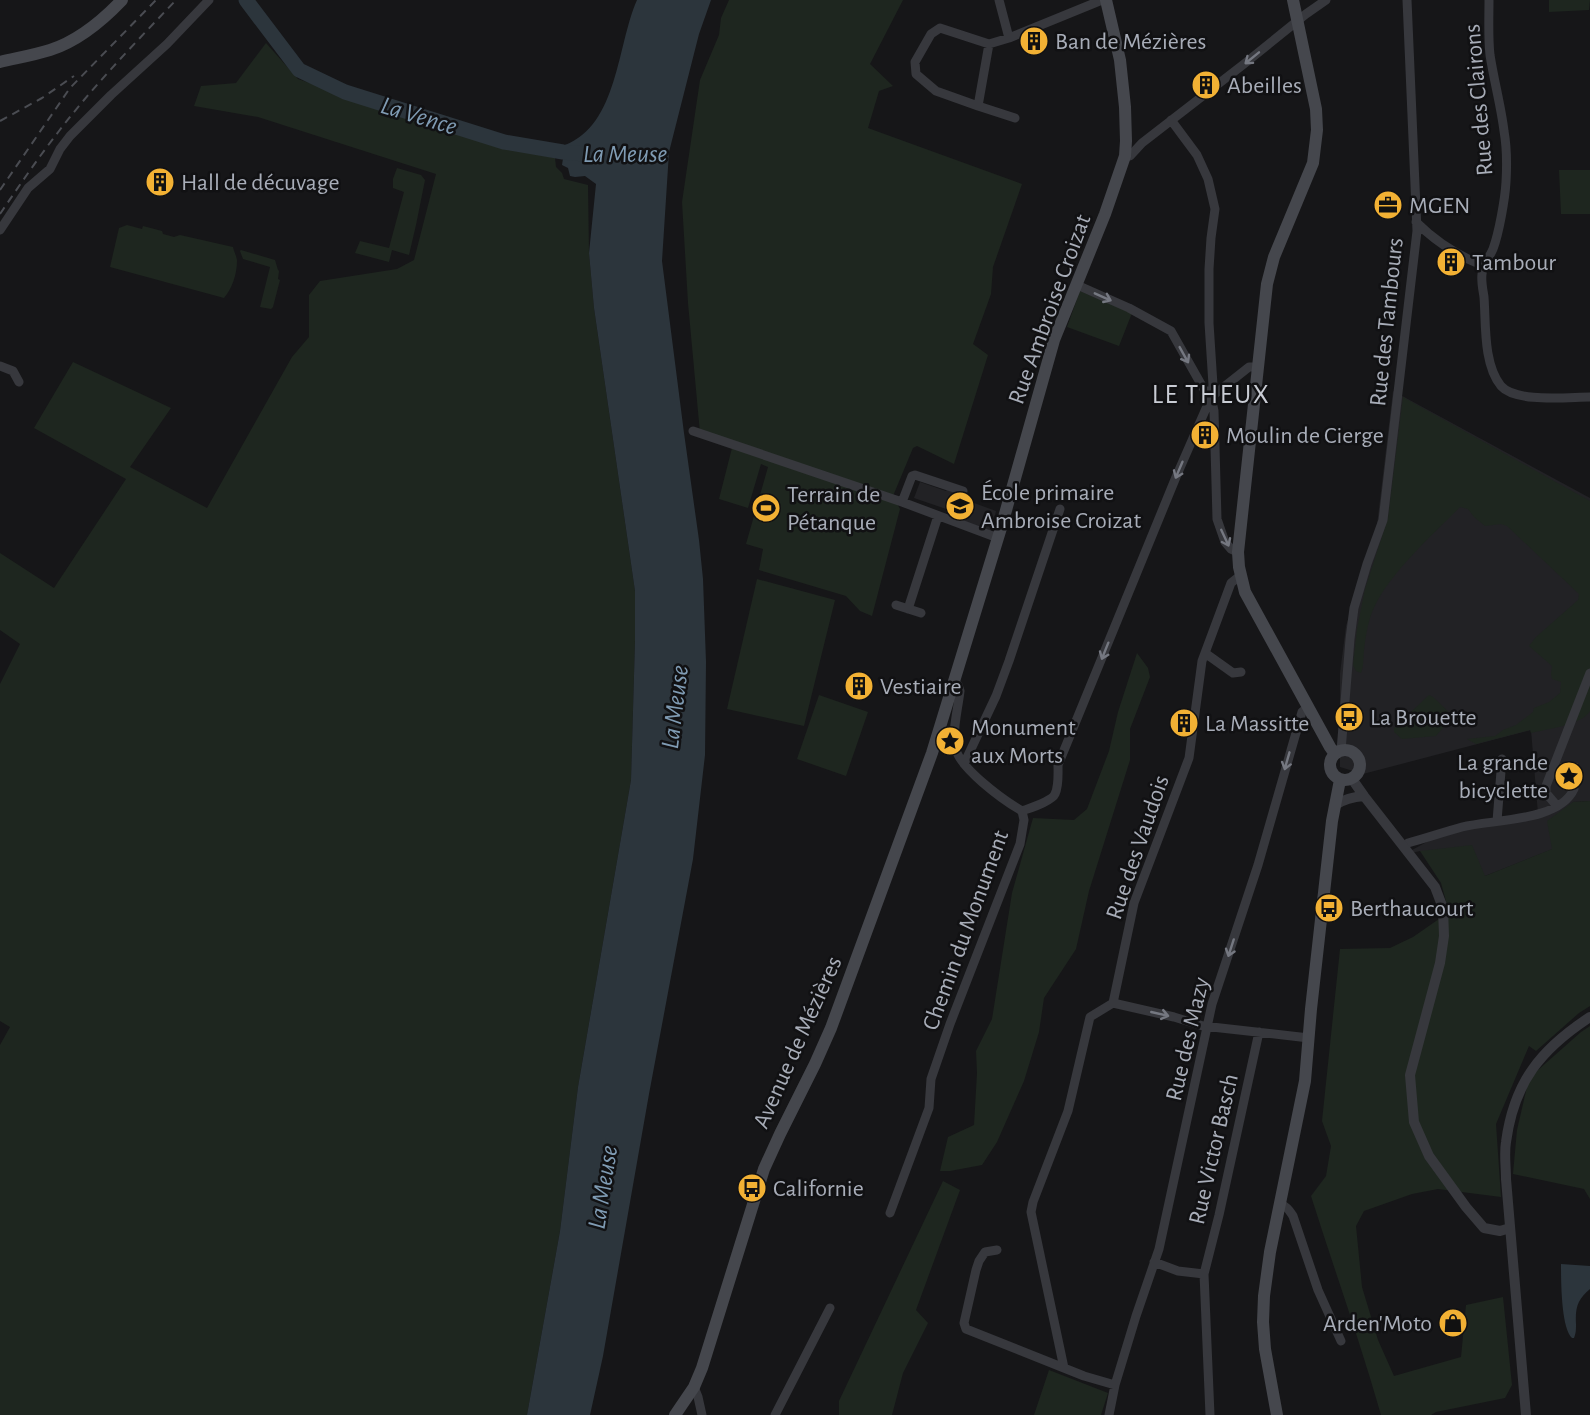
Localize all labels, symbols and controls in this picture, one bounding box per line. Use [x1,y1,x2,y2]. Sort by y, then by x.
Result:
street label: Rue des Clairons [1460,23,1498,177]
building icon: Ban de Mézières [1018,25,1050,57]
place label: Ban de Mézières [1055,30,1207,54]
one-way arrow [1245,51,1260,65]
building icon: Abeilles [1190,69,1222,101]
place label: Abeilles [1227,74,1302,98]
water label: La Vence [377,92,460,140]
water label: La Meuse [583,141,667,167]
building icon: Hall de décuvage [144,166,176,198]
place label: Hall de décuvage [181,171,340,195]
office icon: MGEN [1372,189,1404,221]
place label: MGEN [1409,194,1470,218]
street label: Rue Ambroise Croizat [1004,211,1096,408]
street label: Rue des Tambours [1366,237,1408,408]
building icon: Tambour [1435,246,1467,278]
place label: Tambour [1472,251,1556,275]
one-way arrow [1094,291,1112,303]
one-way arrow [1178,346,1190,363]
district label: LE THEUX [1152,381,1270,408]
building icon: Moulin de Cierge [1189,419,1221,451]
place label: Moulin de Cierge [1226,424,1384,448]
one-way arrow [1173,461,1185,479]
place label: École primaire Ambroise Croizat [981,479,1141,533]
place label: Terrain de Pétanque [787,483,880,535]
school or university icon: École primaire Ambroise Croizat [944,490,976,522]
sports icon: Terrain de Pétanque [750,492,782,524]
one-way arrow [1219,529,1231,547]
one-way arrow [1099,641,1110,659]
water label: La Meuse [657,663,693,751]
building icon: Vestiaire [843,670,875,702]
place label: Vestiaire [880,675,962,699]
bus stop icon: La Brouette [1333,701,1365,733]
place label: La Brouette [1370,706,1477,730]
building icon: La Massitte [1168,707,1200,739]
place label: La Massitte [1205,712,1309,736]
place label: Monument aux Morts [971,716,1076,768]
place icon: Monument aux Morts [934,725,966,757]
one-way arrow [1281,751,1292,770]
place label: La grande bicyclette [1457,751,1548,803]
place icon: La grande bicyclette [1553,760,1585,792]
street label: Rue des Vaudois [1102,772,1174,923]
street label: Chemin du Monument [919,827,1013,1033]
bus stop icon: Berthaucourt [1313,892,1345,924]
place label: Berthaucourt [1350,897,1474,921]
one-way arrow [1224,938,1235,957]
street label: Avenue de Mézières [749,953,847,1132]
street label: Rue des Mazy [1162,975,1214,1103]
one-way arrow [1150,1008,1169,1020]
street label: Rue Victor Basch [1185,1072,1243,1227]
water label: La Meuse [584,1143,622,1231]
bus stop icon: Californie [736,1172,768,1204]
place label: Californie [773,1177,864,1201]
shop icon: Arden'Moto [1437,1307,1469,1339]
place label: Arden'Moto [1323,1312,1432,1336]

